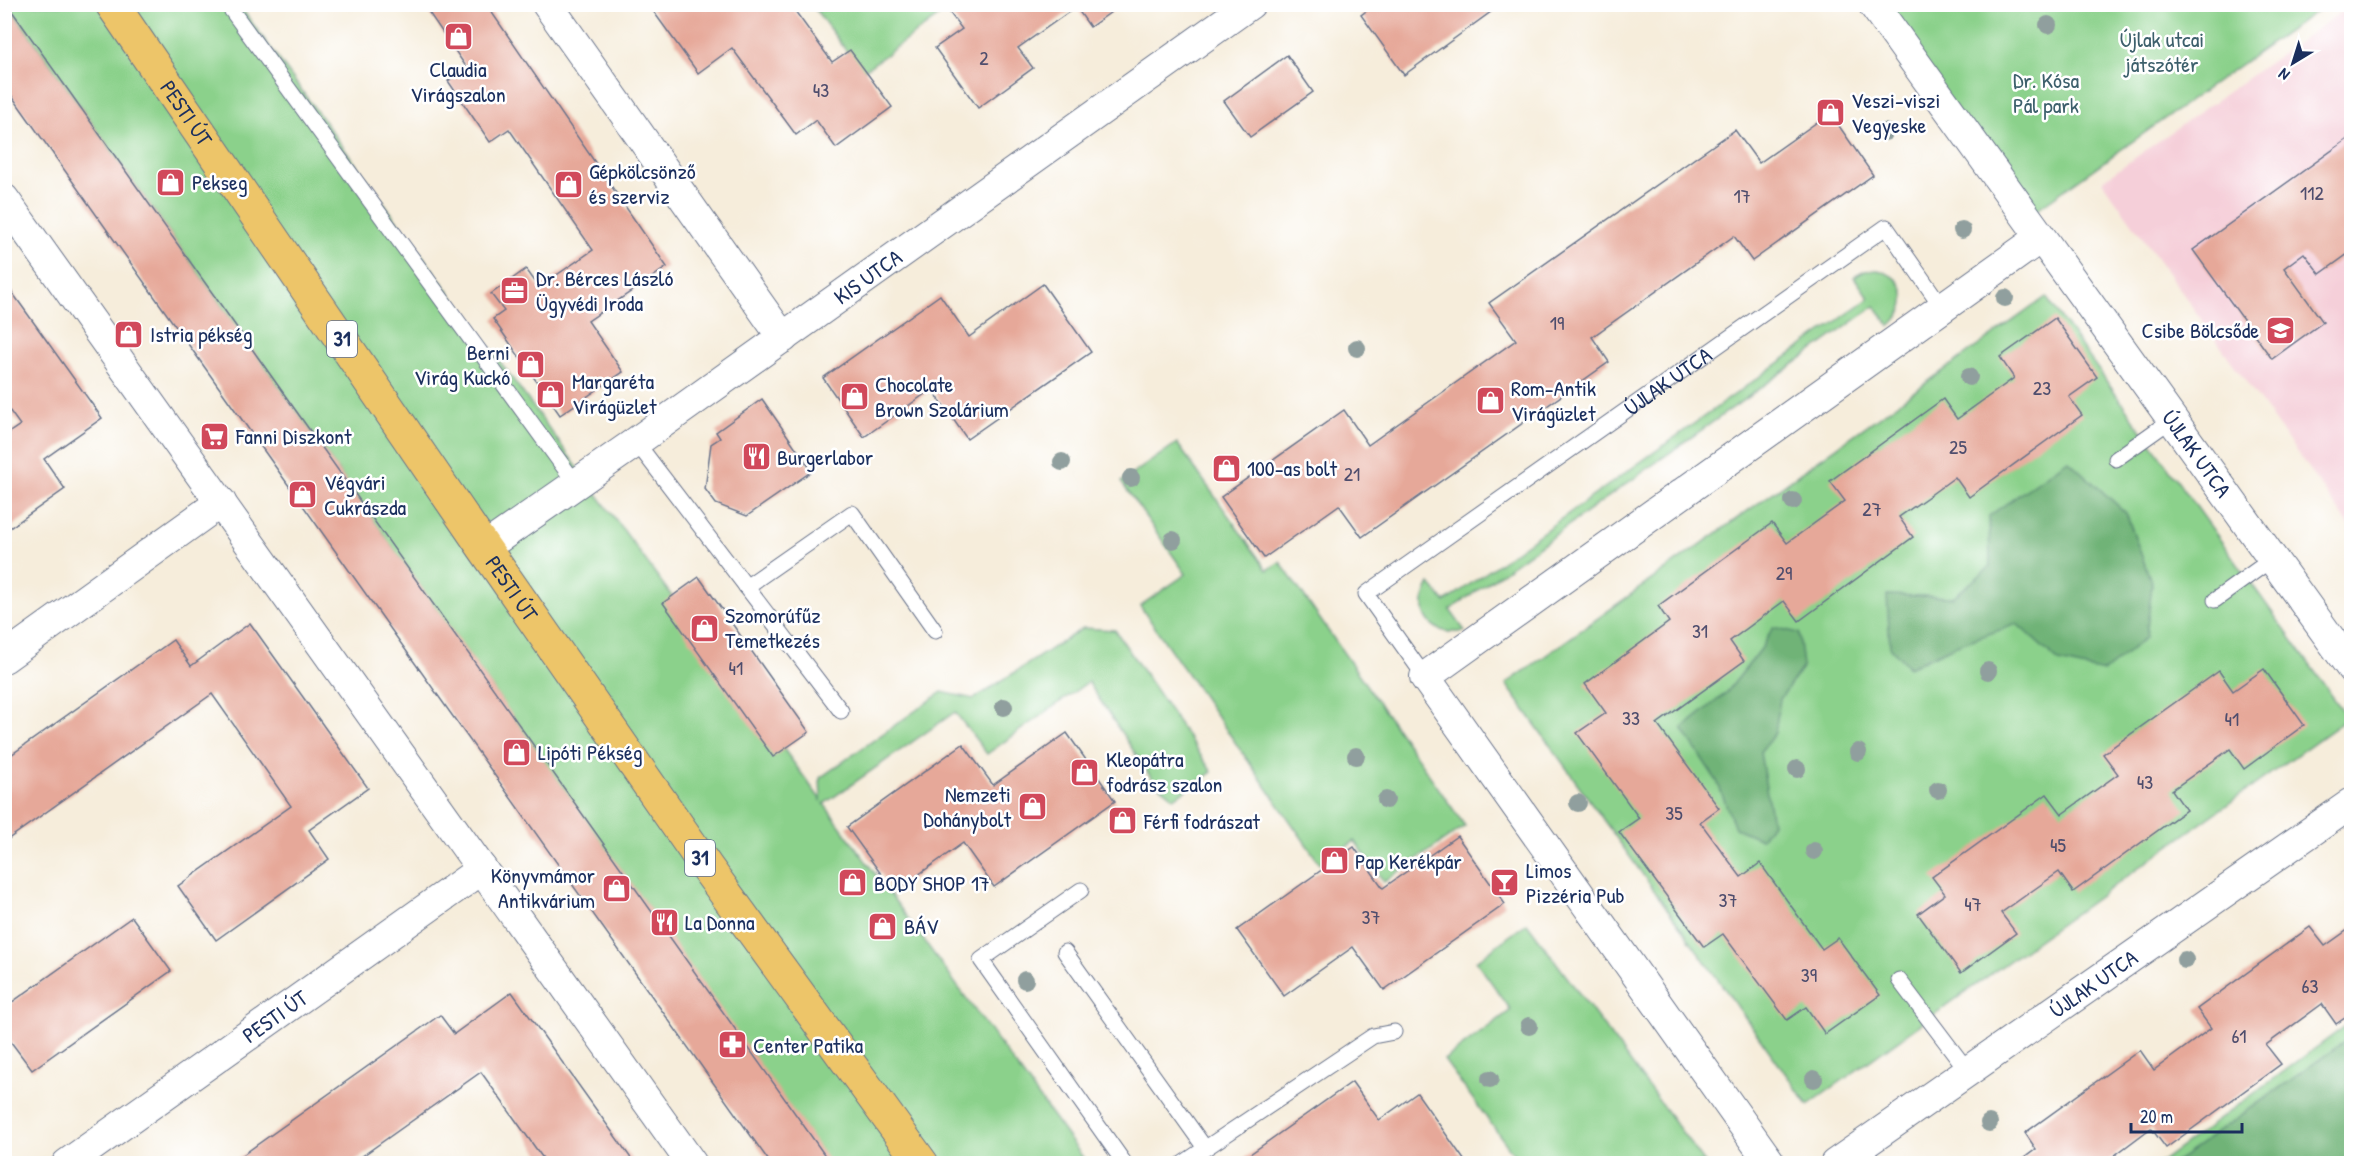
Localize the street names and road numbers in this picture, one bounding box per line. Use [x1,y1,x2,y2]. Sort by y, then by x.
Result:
street label: PESTI ÚT [153,74,220,152]
street label: KIS UTCA [828,242,908,311]
road number: 31 [327,321,357,357]
street label: ÚJLAK UTCA [1618,340,1718,423]
street label: ÚJLAK UTCA [2155,404,2239,503]
street label: PESTI ÚT [479,550,546,627]
road number: 31 [685,840,715,876]
street label: ÚJLAK UTCA [2043,942,2143,1025]
street label: PESTI ÚT [236,982,314,1050]

